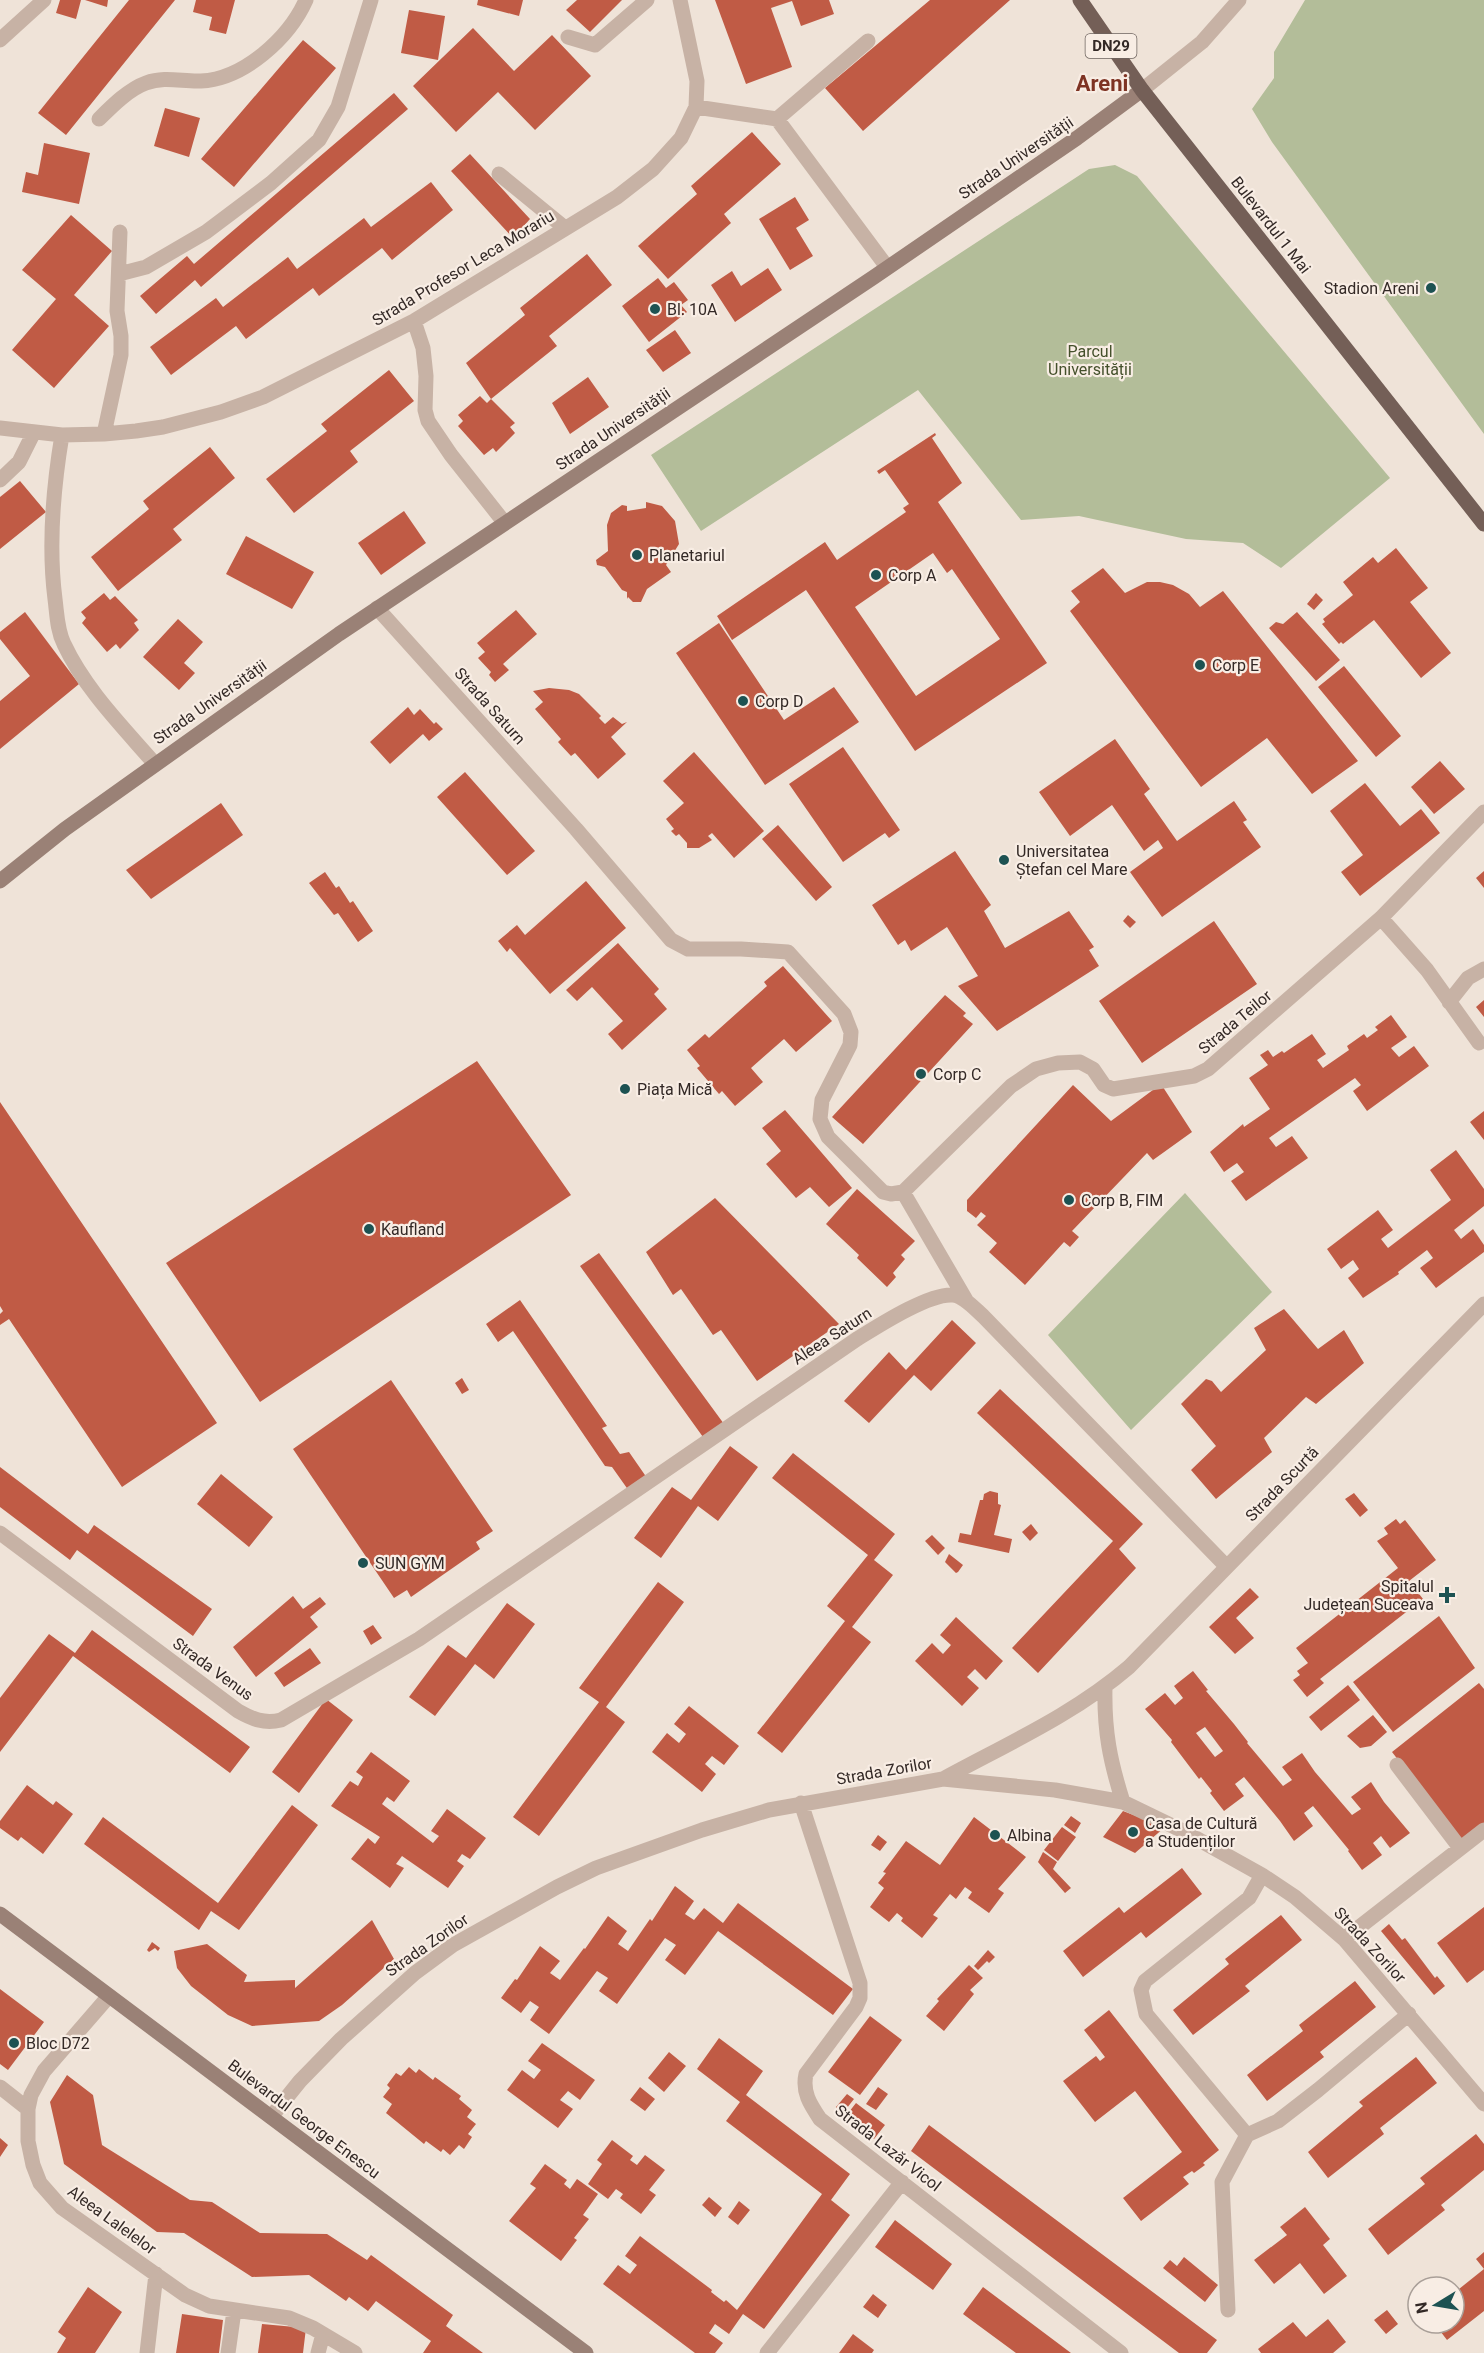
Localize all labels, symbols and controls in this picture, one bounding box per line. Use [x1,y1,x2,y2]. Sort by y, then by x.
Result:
road number: DN29 [1086,34,1136,58]
district label: Areni [1076,71,1128,96]
street label: Strada Universității [955,113,1077,204]
street label: Bulevardul 1 Mai [1227,173,1315,277]
street label: Strada Profesor Leca Morariu [369,206,557,330]
place label: Stadion Areni [1324,279,1419,298]
marker: Stadion Areni [1424,281,1438,295]
place label: Bl. 10A [667,300,718,319]
marker: Bl. 10A [648,302,662,316]
park label: Parcul Universității [1048,342,1132,380]
street label: Strada Universității [552,384,674,475]
place label: Planetariul [649,546,725,565]
marker: Planetariul [630,548,644,562]
place label: Corp A [888,566,937,585]
marker: Corp A [869,568,883,582]
street label: Strada Universității [150,656,271,749]
place label: Corp E [1212,656,1259,675]
marker: Corp E [1193,658,1207,672]
street label: Strada Saturn [451,664,529,748]
place label: Corp D [755,692,803,711]
marker: Corp D [736,694,750,708]
place label: Universitatea Ștefan cel Mare [1016,842,1127,880]
marker: Universitatea Ștefan cel Mare [997,853,1011,867]
street label: Strada Teilor [1195,986,1276,1058]
place label: Corp C [933,1065,981,1084]
marker: Corp C [914,1067,928,1081]
place label: Piața Mică [637,1080,713,1100]
marker: Piața Mică [618,1082,632,1096]
place label: Corp B, FIM [1081,1191,1163,1210]
marker: Corp B, FIM [1062,1193,1076,1207]
place label: Kaufland [381,1220,444,1239]
marker: Kaufland [362,1222,376,1236]
street label: Aleea Saturn [789,1303,875,1369]
street label: Strada Scurtă [1242,1443,1322,1525]
place label: SUN GYM [375,1554,445,1573]
marker: SUN GYM [356,1556,370,1570]
place label: Spitalul Județean Suceava [1304,1577,1434,1615]
marker: Spitalul Județean Suceava [1438,1586,1456,1604]
street label: Strada Venus [169,1634,257,1704]
street label: Strada Zorilor [835,1753,934,1789]
place label: Casa de Cultură a Studenților [1145,1814,1258,1852]
marker: Casa de Cultură a Studenților [1126,1825,1140,1839]
place label: Albina [1007,1826,1052,1845]
marker: Albina [988,1828,1002,1842]
street label: Strada Zorilor [1330,1903,1410,1987]
street label: Strada Zorilor [382,1909,472,1980]
place label: Bloc D72 [26,2034,90,2053]
marker: Bloc D72 [7,2036,21,2050]
street label: Bulevardul George Enescu [224,2056,384,2182]
street label: Strada Lazăr Vicol [831,2101,945,2195]
street label: Aleea Lalelelor [64,2182,160,2259]
north arrow [1406,2275,1466,2335]
text: N [1411,2300,1432,2315]

